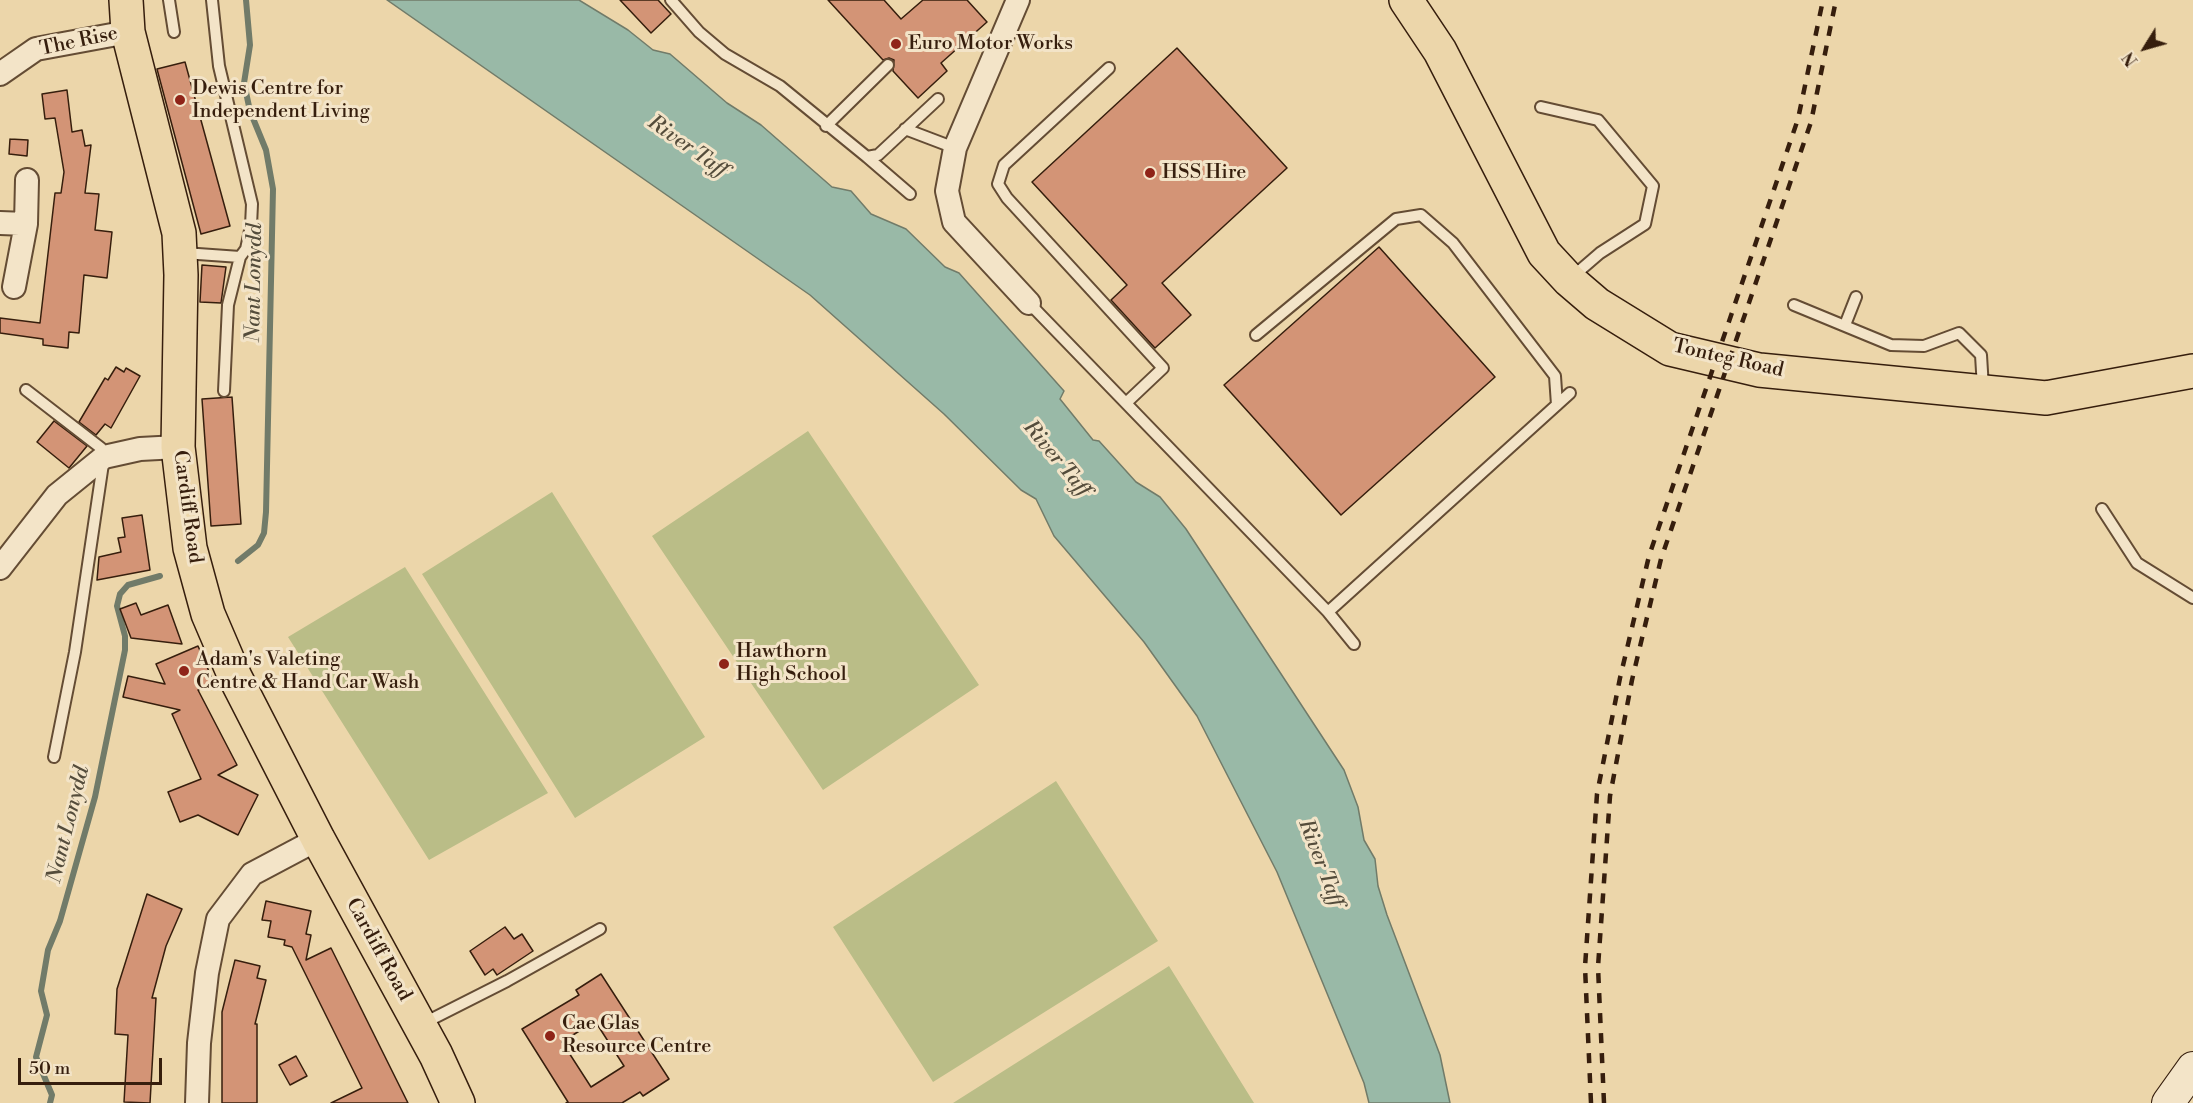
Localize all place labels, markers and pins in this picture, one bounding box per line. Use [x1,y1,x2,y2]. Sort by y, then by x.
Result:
place label: Euro Motor Works [908,32,1073,56]
marker: Euro Motor Works [889,37,903,51]
place label: Dewis Centre for Independent Living [192,77,370,124]
marker: Dewis Centre for Independent Living [173,93,187,107]
place label: HSS Hire [1162,161,1246,185]
marker: HSS Hire [1143,166,1157,180]
place label: Hawthorn High School [736,640,847,687]
place label: Adam's Valeting Centre & Hand Car Wash [196,648,419,695]
marker: Hawthorn High School [717,657,731,671]
marker: Adam's Valeting Centre & Hand Car Wash [177,664,191,678]
place label: Cae Glas Resource Centre [562,1012,711,1059]
marker: Cae Glas Resource Centre [543,1029,557,1043]

